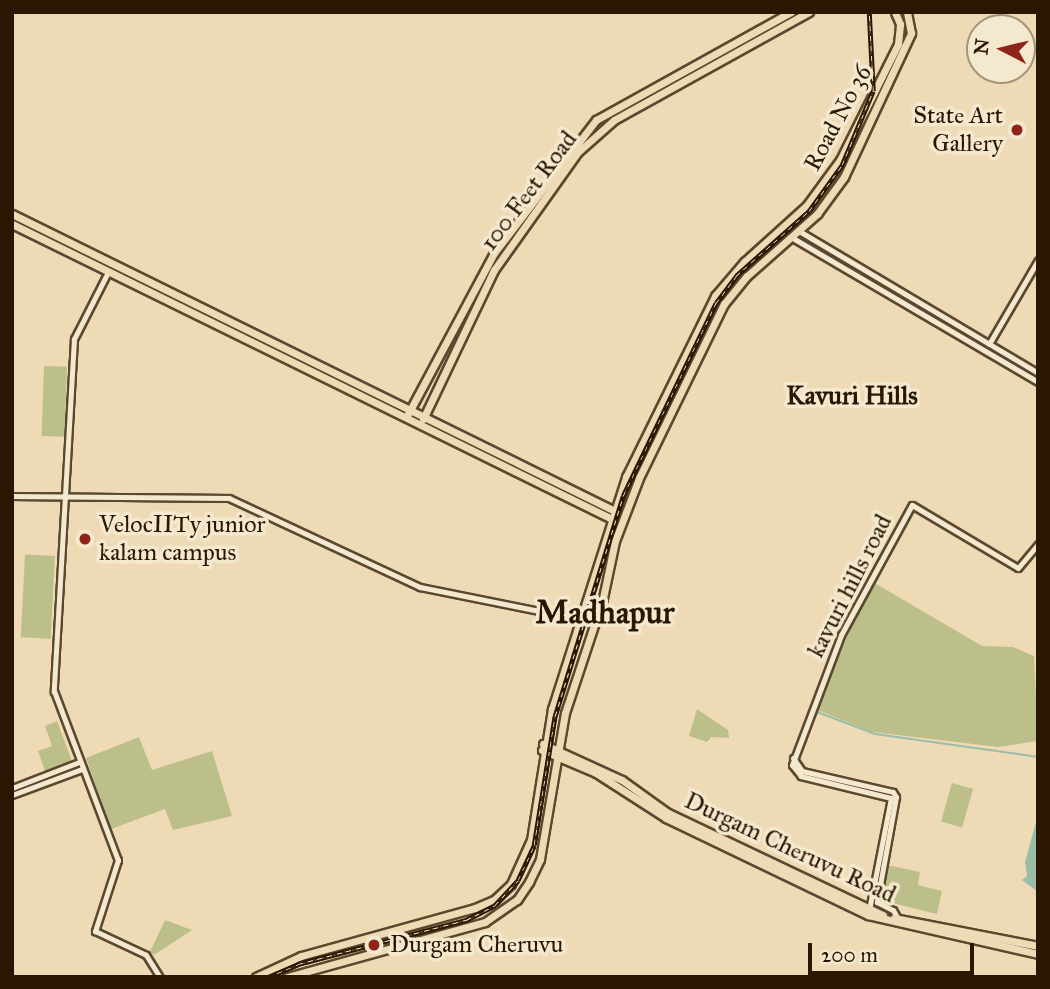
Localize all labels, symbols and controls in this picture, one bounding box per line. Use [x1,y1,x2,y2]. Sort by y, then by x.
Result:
north arrow [966,14,1036,84]
text: N [969,37,994,56]
street label: Road No 36 [798,60,878,176]
place label: State Art Gallery [913,102,1003,158]
marker: State Art Gallery [1009,122,1025,138]
street label: 100 Feet Road [475,125,583,257]
district label: Kavuri Hills [786,380,918,412]
street label: kavuri hills road [802,510,898,662]
place label: VelocIITy junior kalam campus [99,511,265,567]
marker: VelocIITy junior kalam campus [77,531,93,547]
district label: Madhapur [536,594,674,632]
street label: Durgam Cheruvu Road [680,786,900,910]
scale bar [812,930,978,974]
place label: Durgam Cheruvu [390,931,563,959]
marker: Durgam Cheruvu [364,935,384,955]
text: 200 m [821,942,878,968]

